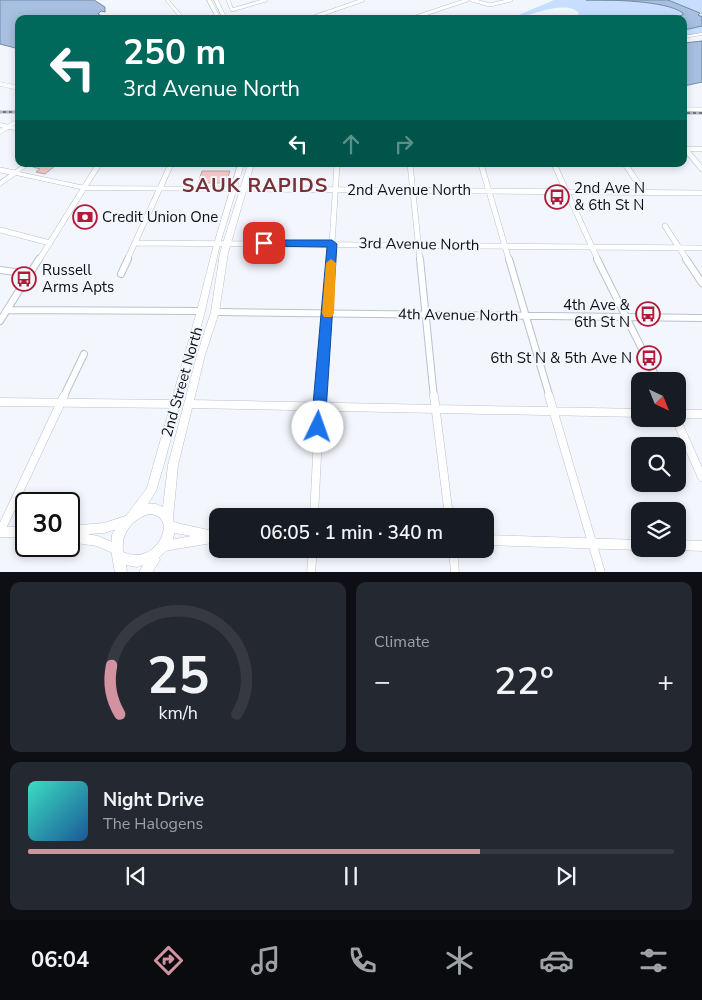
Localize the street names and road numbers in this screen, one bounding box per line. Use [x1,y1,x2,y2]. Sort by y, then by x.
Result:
street label: 2nd Avenue North [347,180,471,200]
street label: 3rd Avenue North [358,233,480,255]
street label: 4th Avenue North [398,304,518,326]
street label: 2nd Street North [157,325,207,439]

